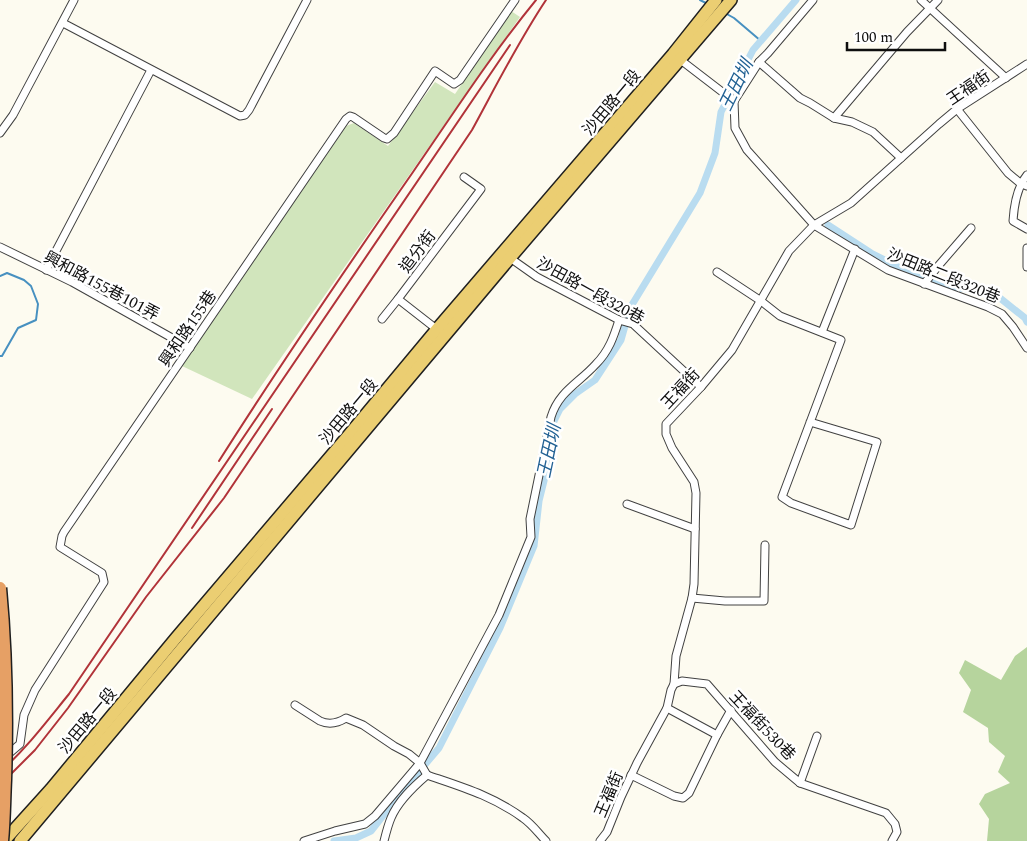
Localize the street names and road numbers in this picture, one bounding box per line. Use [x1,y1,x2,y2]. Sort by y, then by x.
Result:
street label: 沙田路一段 [577,64,647,141]
street label: 王福街 [942,64,995,111]
street label: 追分街 [394,225,442,278]
street label: 沙田路二段320巷 [883,242,1004,310]
street label: 興和路155巷101弄 [39,245,164,327]
street label: 沙田路一段320巷 [532,251,649,330]
street label: 興和路155巷 [153,285,222,372]
street label: 王福街 [656,363,706,414]
street label: 沙田路一段 [314,373,384,450]
street label: 沙田路一段 [53,682,123,759]
street label: 王福街530巷 [723,685,801,766]
street label: 王福街 [588,768,629,821]

